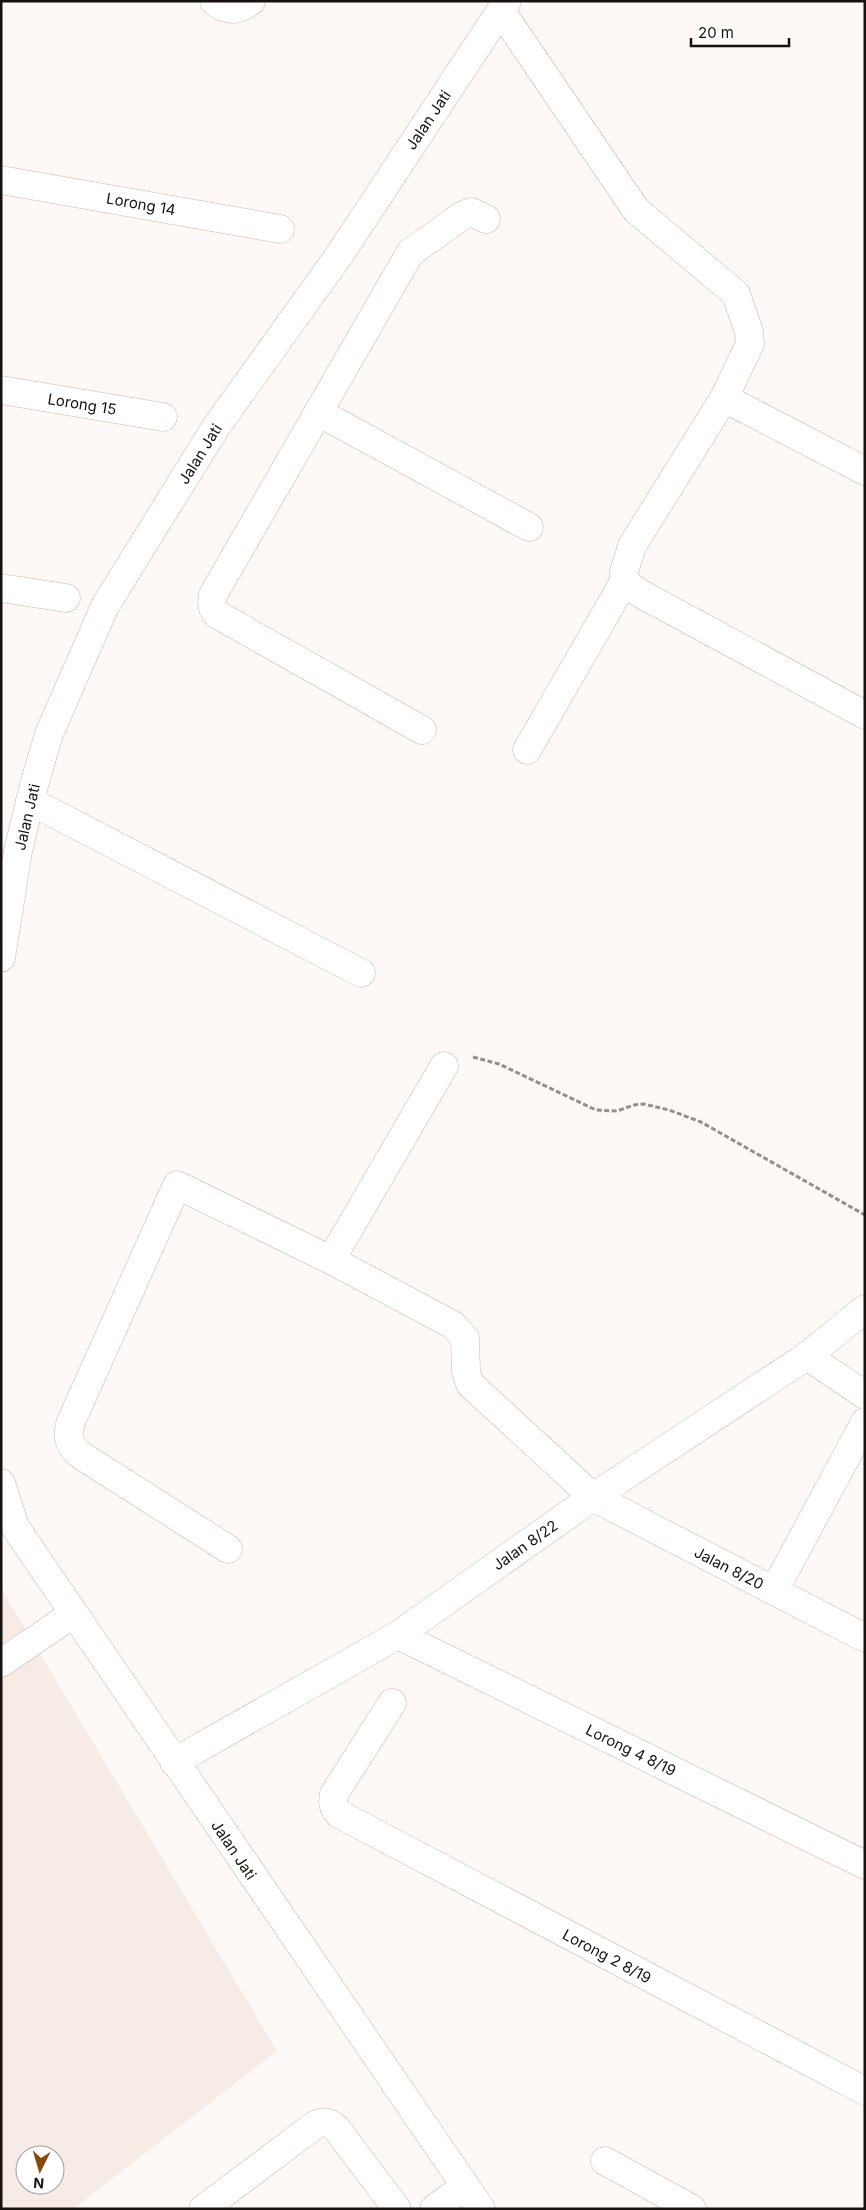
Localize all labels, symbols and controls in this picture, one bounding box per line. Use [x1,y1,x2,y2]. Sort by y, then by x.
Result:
scale bar [691,15,788,47]
text: 20 m [698,23,734,42]
street label: Jalan Jati [401,87,455,153]
street label: Lorong 14 [105,189,177,219]
street label: Lorong 15 [46,389,118,419]
street label: Jalan Jati [174,420,226,488]
street label: Jalan Jati [10,782,44,852]
street label: Jalan 8/22 [489,1516,561,1574]
street label: Jalan 8/20 [691,1542,767,1594]
street label: Lorong 4 8/19 [583,1720,679,1780]
street label: Jalan Jati [207,1817,261,1883]
street label: Lorong 2 8/19 [559,1925,655,1987]
north arrow [15,2145,65,2195]
text: N [33,2175,45,2192]

